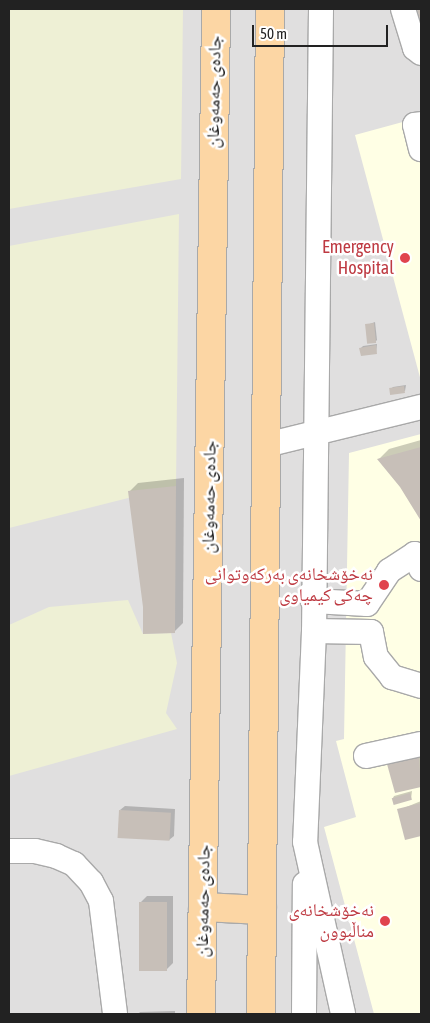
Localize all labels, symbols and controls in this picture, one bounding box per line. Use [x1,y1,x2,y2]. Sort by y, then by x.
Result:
scale bar [255,15,391,47]
text: 50 m [260,25,287,42]
street label: جادەی حەمەوغان [202,35,226,149]
place label: Emergency Hospital [322,237,394,280]
marker: Emergency Hospital [398,251,412,265]
street label: جادەی حەمەوغان [197,440,221,554]
place label: نەخۆشخانەی بەرکەوتوانی چەکی کیمیاوی [205,564,373,606]
marker: نەخۆشخانەی بەرکەوتوانی چەکی کیمیاوی [377,578,391,592]
street label: جادەی حەمەوغان [191,844,215,958]
place label: نەخۆشخانەی مناڵبوون [288,900,374,942]
marker: نەخۆشخانەی مناڵبوون [378,914,392,928]

